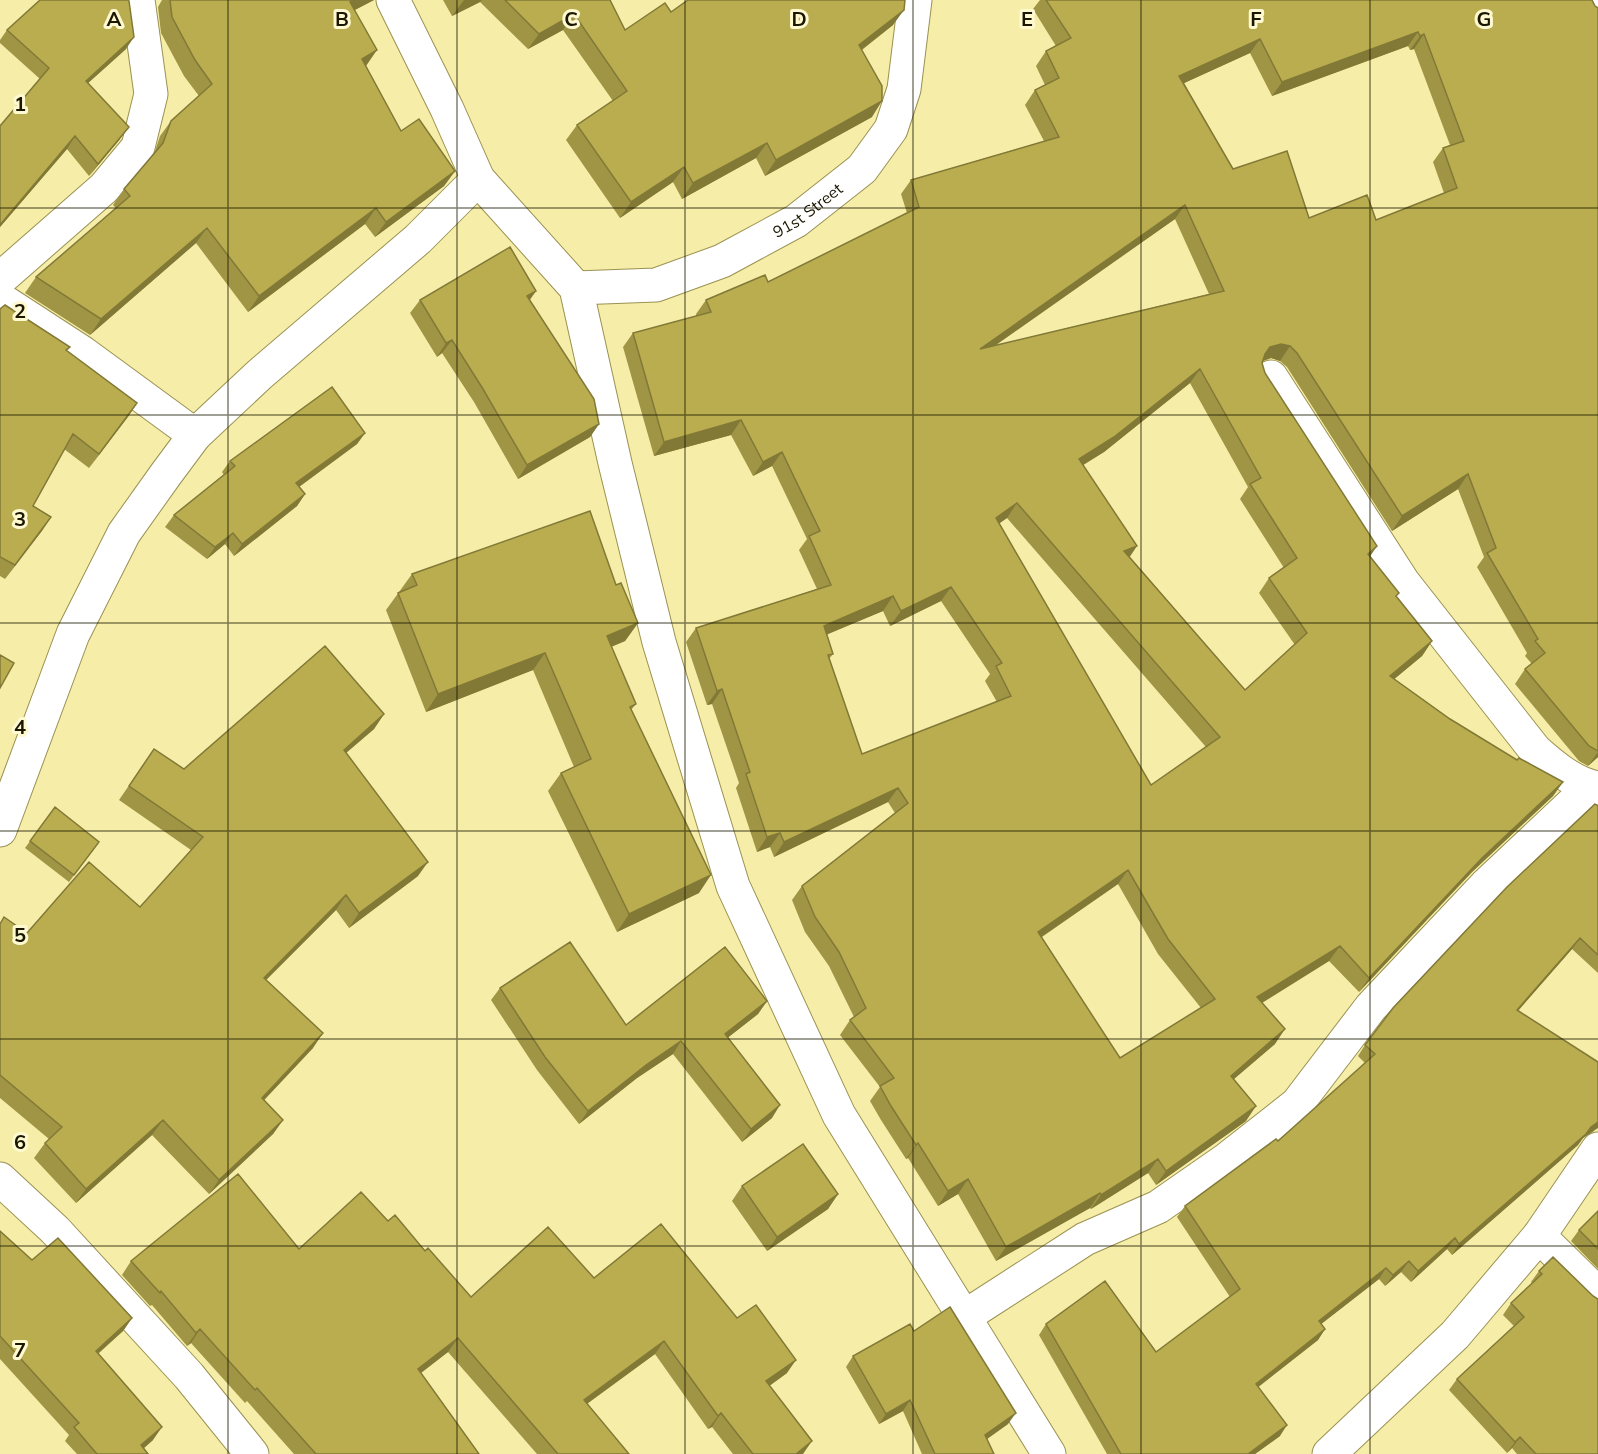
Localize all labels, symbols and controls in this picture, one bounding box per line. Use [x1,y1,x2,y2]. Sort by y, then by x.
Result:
text: A [107,6,122,31]
text: B [335,6,349,31]
text: C [564,6,578,31]
text: D [791,6,807,31]
text: E [1021,6,1033,31]
text: F [1250,6,1262,31]
text: G [1477,6,1491,31]
text: 1 [14,91,26,116]
street label: 91st Street [769,178,847,242]
text: 2 [14,298,26,323]
text: 3 [14,506,26,531]
text: 4 [14,714,26,739]
text: 5 [14,922,26,947]
text: 6 [14,1129,26,1154]
text: 7 [14,1337,26,1362]

